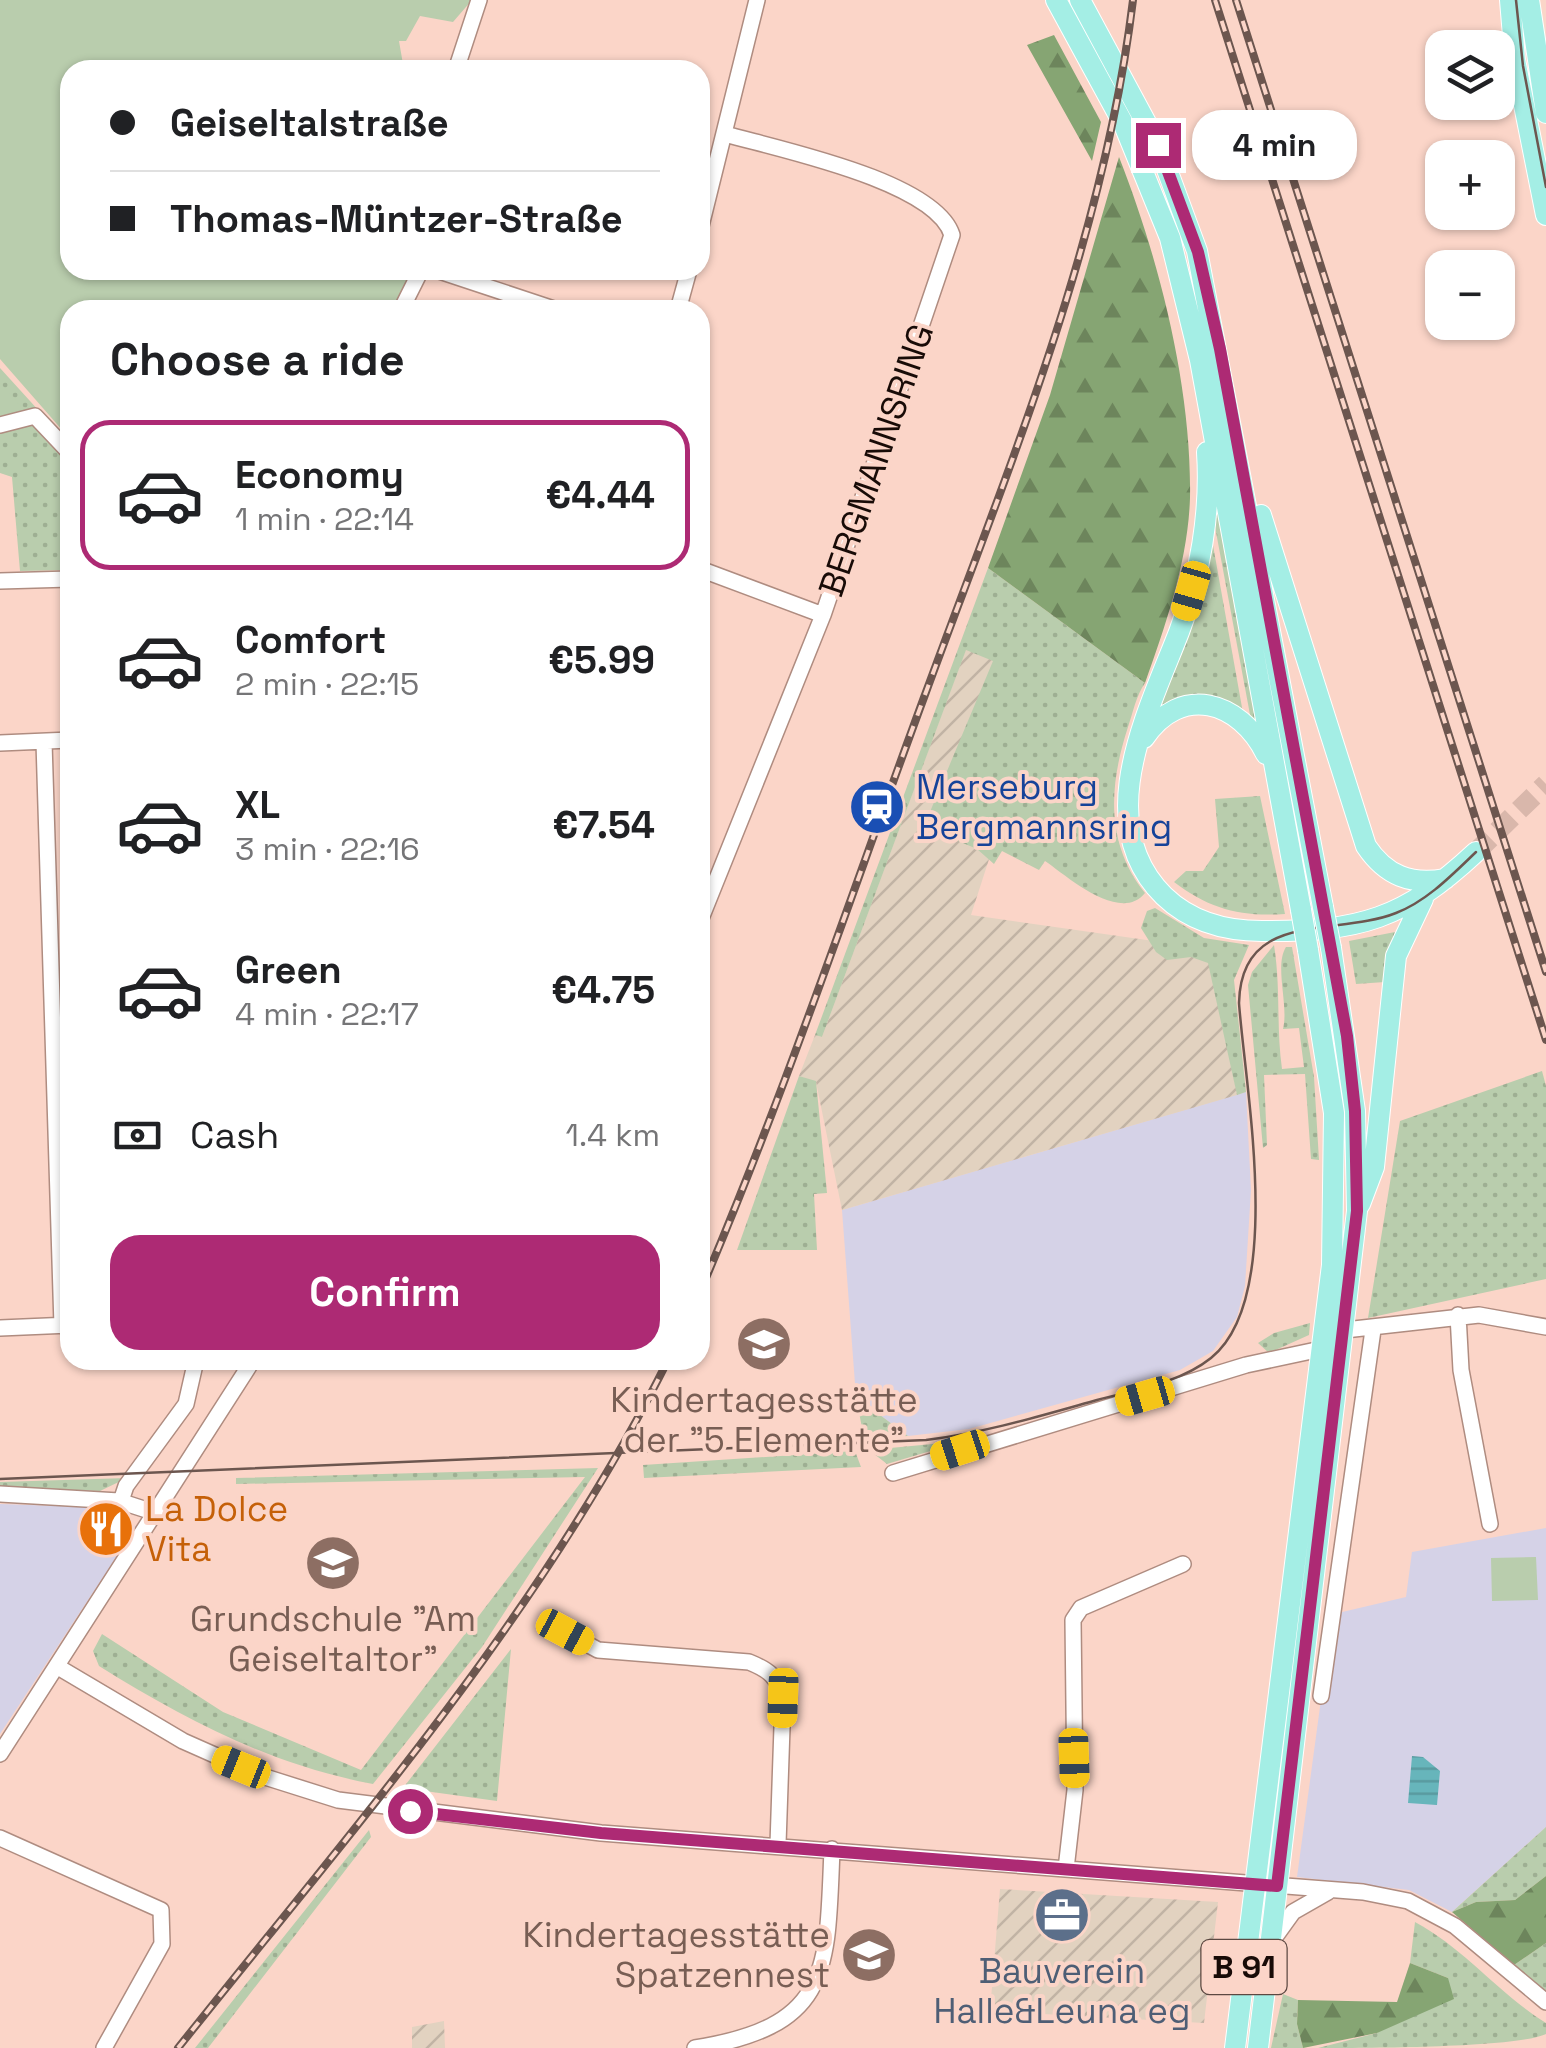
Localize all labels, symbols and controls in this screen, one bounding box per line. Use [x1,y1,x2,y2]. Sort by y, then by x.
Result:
map controls [1425,30,1515,340]
button: layers [1425,30,1515,120]
text: Geiseltalstraße [170,99,449,147]
callout: 4 min [1193,110,1358,180]
route end [1136,123,1181,168]
text: 4 min [1232,125,1317,165]
button: + [1425,140,1515,230]
text: Thomas-Müntzer-Straße [170,195,623,243]
button: − [1425,250,1515,340]
street label: BERGMANNSRING [809,318,943,602]
text: Choose a ride [110,331,405,388]
icon: car [115,450,205,540]
text: Economy [235,451,404,499]
text: €4.44 [545,471,655,519]
text: 1 min · 22:14 [235,499,414,539]
car [1168,558,1214,624]
icon: car [115,615,205,705]
text: Comfort [235,616,386,664]
text: €5.99 [548,636,655,684]
text: 2 min · 22:15 [235,664,419,704]
place label: Merseburg Bergmannsring [916,765,1172,849]
station icon: Merseburg Bergmannsring [847,777,907,837]
icon: car [115,780,205,870]
text: XL [235,781,280,829]
text: €7.54 [552,801,655,849]
text: 3 min · 22:16 [235,829,420,869]
icon: car [115,945,205,1035]
text: Green [235,946,342,994]
text: €4.75 [551,966,655,1014]
text: 4 min · 22:17 [235,994,419,1034]
icon: cash [110,1108,165,1163]
text: Cash [190,1111,279,1159]
text: 1.4 km [566,1115,660,1155]
button: Confirm [110,1235,660,1350]
school or university icon: Kindertagesstätte der "5 Elemente" [734,1314,794,1374]
car [1112,1373,1178,1419]
place label: Kindertagesstätte der "5 Elemente" [610,1378,918,1462]
car [927,1426,993,1474]
place label: La Dolce Vita [145,1487,288,1571]
restaurant icon: La Dolce Vita [76,1499,136,1559]
school or university icon: Grundschule "Am Geiseltaltor" [303,1533,363,1593]
place label: Grundschule "Am Geiseltaltor" [190,1597,476,1681]
car [531,1605,599,1659]
car [767,1667,799,1729]
car [1058,1727,1090,1789]
car [208,1742,274,1792]
route start [388,1789,433,1834]
office icon: Bauverein Halle&Leuna eg [1032,1885,1092,1945]
place label: Kindertagesstätte Spatzennest [523,1913,830,1997]
school or university icon: Kindertagesstätte Spatzennest [839,1925,899,1985]
road number: B 91 [1202,1940,1286,1994]
place label: Bauverein Halle&Leuna eg [934,1949,1191,2033]

